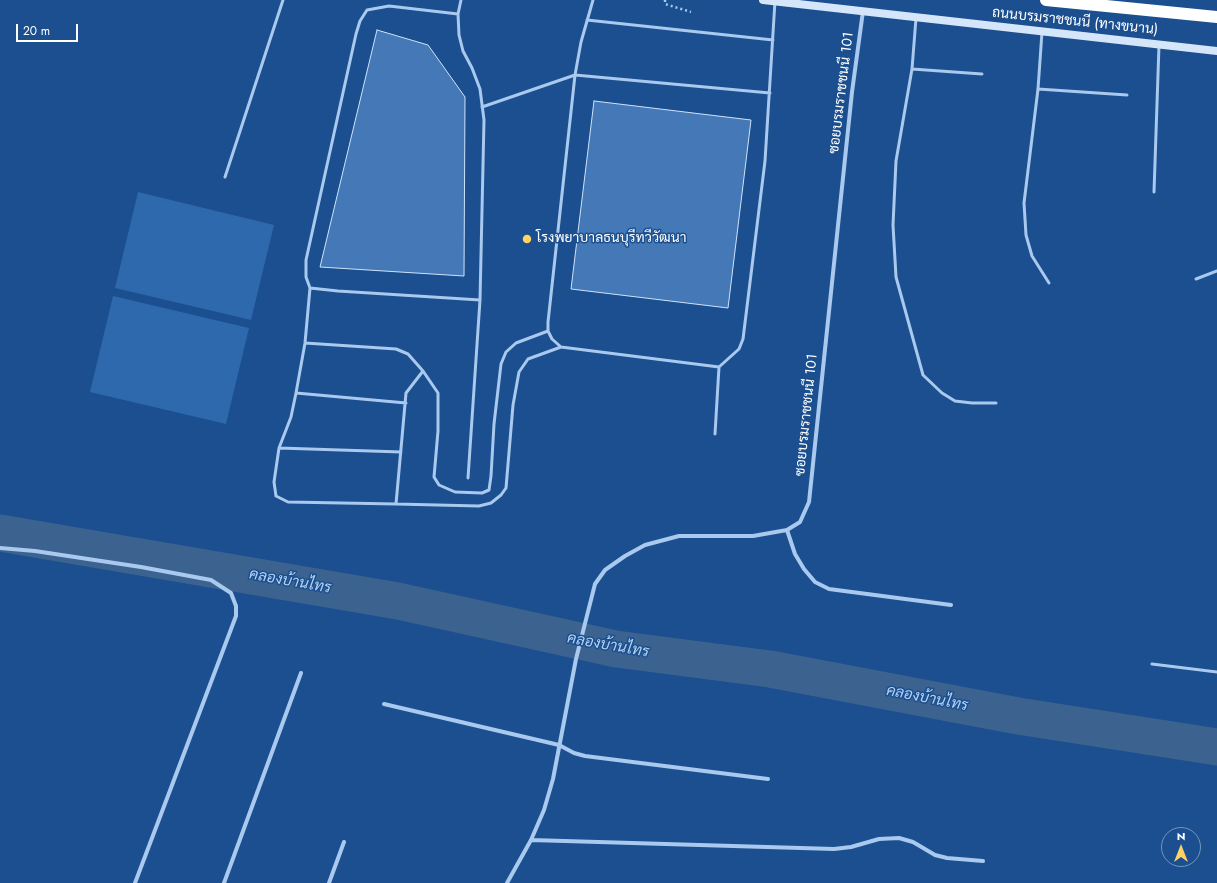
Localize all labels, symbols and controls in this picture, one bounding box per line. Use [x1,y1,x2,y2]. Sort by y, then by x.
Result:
street label: ถนนบรมราชชนนี (ทางขนาน) [991,5,1159,39]
scale bar [18,16,80,42]
text: 20 m [23,22,50,40]
street label: ซอยบรมราชชนนี 101 [826,31,858,155]
place label: โรงพยาบาลธนบุรีทวีวัฒนา [536,231,686,247]
marker: โรงพยาบาลธนบุรีทวีวัฒนา [521,233,533,245]
street label: ซอยบรมราชชนนี 101 [792,353,822,477]
water label: คลองบ้านไทร [248,566,332,598]
water label: คลองบ้านไทร [566,630,650,662]
water label: คลองบ้านไทร [885,682,969,716]
north arrow [1161,827,1201,867]
text: N [1177,828,1185,844]

